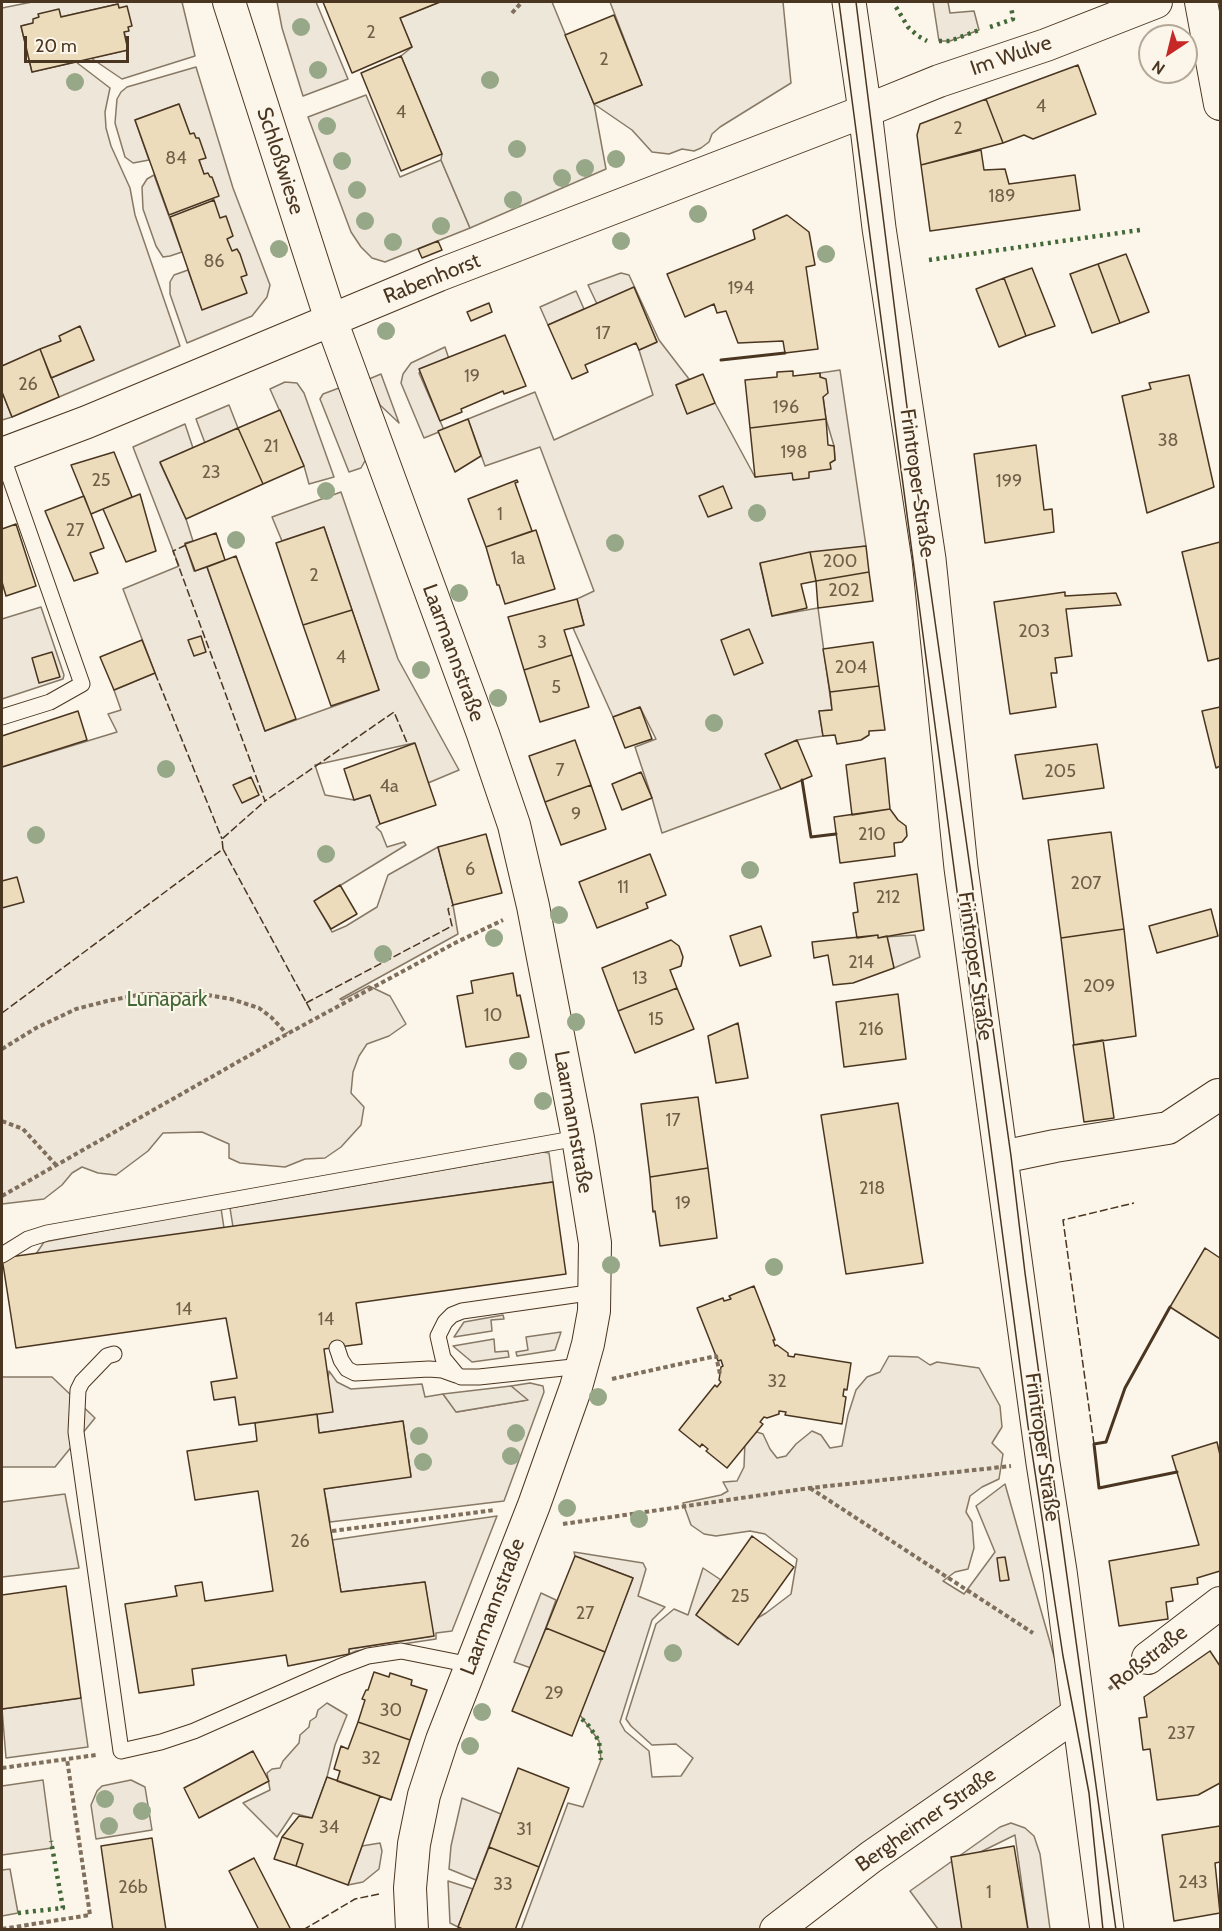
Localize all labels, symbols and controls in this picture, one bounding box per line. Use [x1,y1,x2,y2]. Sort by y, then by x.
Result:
house number: 2 [366,22,376,44]
scale bar [27,24,132,62]
north arrow [1138,24,1198,84]
street label: Im Wulve [967,30,1055,82]
text: 20 m [35,35,77,57]
house number: 2 [599,49,609,71]
text: N [1148,56,1169,79]
house number: 4 [1036,96,1046,118]
house number: 4 [396,102,406,124]
street label: Schloßwiese [251,104,309,218]
house number: 2 [953,118,963,140]
house number: 84 [165,148,187,170]
house number: 189 [989,186,1015,208]
street label: Rabenhorst [380,248,484,310]
house number: 86 [203,251,225,273]
house number: 194 [728,278,754,300]
house number: 17 [596,323,610,345]
house number: 19 [464,366,480,388]
house number: 26 [18,374,38,396]
house number: 196 [773,397,799,419]
street label: Frintroper Straße [894,407,940,559]
house number: 38 [1158,430,1178,452]
house number: 21 [263,436,279,458]
house number: 198 [781,442,807,464]
house number: 23 [201,462,221,484]
house number: 25 [91,470,111,492]
house number: 199 [996,471,1022,493]
house number: 1 [497,504,503,526]
house number: 27 [66,520,84,542]
house number: 1a [511,548,525,570]
house number: 200 [823,551,857,573]
house number: 2 [309,565,319,587]
house number: 202 [828,580,860,602]
street label: Laarmannstraße [416,581,490,725]
house number: 203 [1018,621,1050,643]
house number: 3 [537,632,547,654]
house number: 4 [336,647,346,669]
house number: 204 [835,657,867,679]
house number: 5 [551,677,561,699]
house number: 7 [555,760,565,782]
house number: 205 [1044,761,1076,783]
house number: 4a [379,776,399,798]
house number: 9 [571,804,581,826]
house number: 210 [858,824,886,846]
house number: 6 [465,859,475,881]
house number: 207 [1071,873,1101,895]
house number: 11 [617,877,629,899]
house number: 212 [876,887,900,909]
street label: Frintroper Straße [952,890,998,1042]
house number: 214 [848,952,874,974]
house number: 13 [632,968,648,990]
house number: 209 [1083,976,1115,998]
park label: Lunapark [126,987,208,1013]
house number: 10 [484,1005,502,1027]
house number: 15 [648,1009,664,1031]
house number: 216 [858,1019,884,1041]
street label: Laarmannstraße [548,1049,598,1195]
house number: 17 [666,1110,680,1132]
house number: 218 [859,1178,885,1200]
house number: 19 [675,1193,691,1215]
house number: 14 [176,1299,192,1321]
house number: 14 [318,1309,334,1331]
house number: 32 [767,1371,787,1393]
street label: Frintroper Straße [1019,1371,1065,1523]
house number: 26 [290,1531,310,1553]
street label: Laarmannstraße [455,1535,531,1679]
house number: 25 [730,1586,750,1608]
house number: 27 [576,1603,594,1625]
street label: Roßstraße [1105,1620,1193,1696]
house number: 29 [544,1683,564,1705]
house number: 30 [380,1700,402,1722]
house number: 237 [1167,1723,1195,1745]
house number: 32 [361,1748,381,1770]
street label: Bergheimer Straße [851,1762,1001,1878]
house number: 34 [319,1817,339,1839]
house number: 31 [516,1819,532,1841]
house number: 243 [1178,1872,1208,1894]
house number: 33 [493,1874,513,1896]
house number: 26b [118,1877,148,1899]
house number: 1 [986,1882,992,1904]

